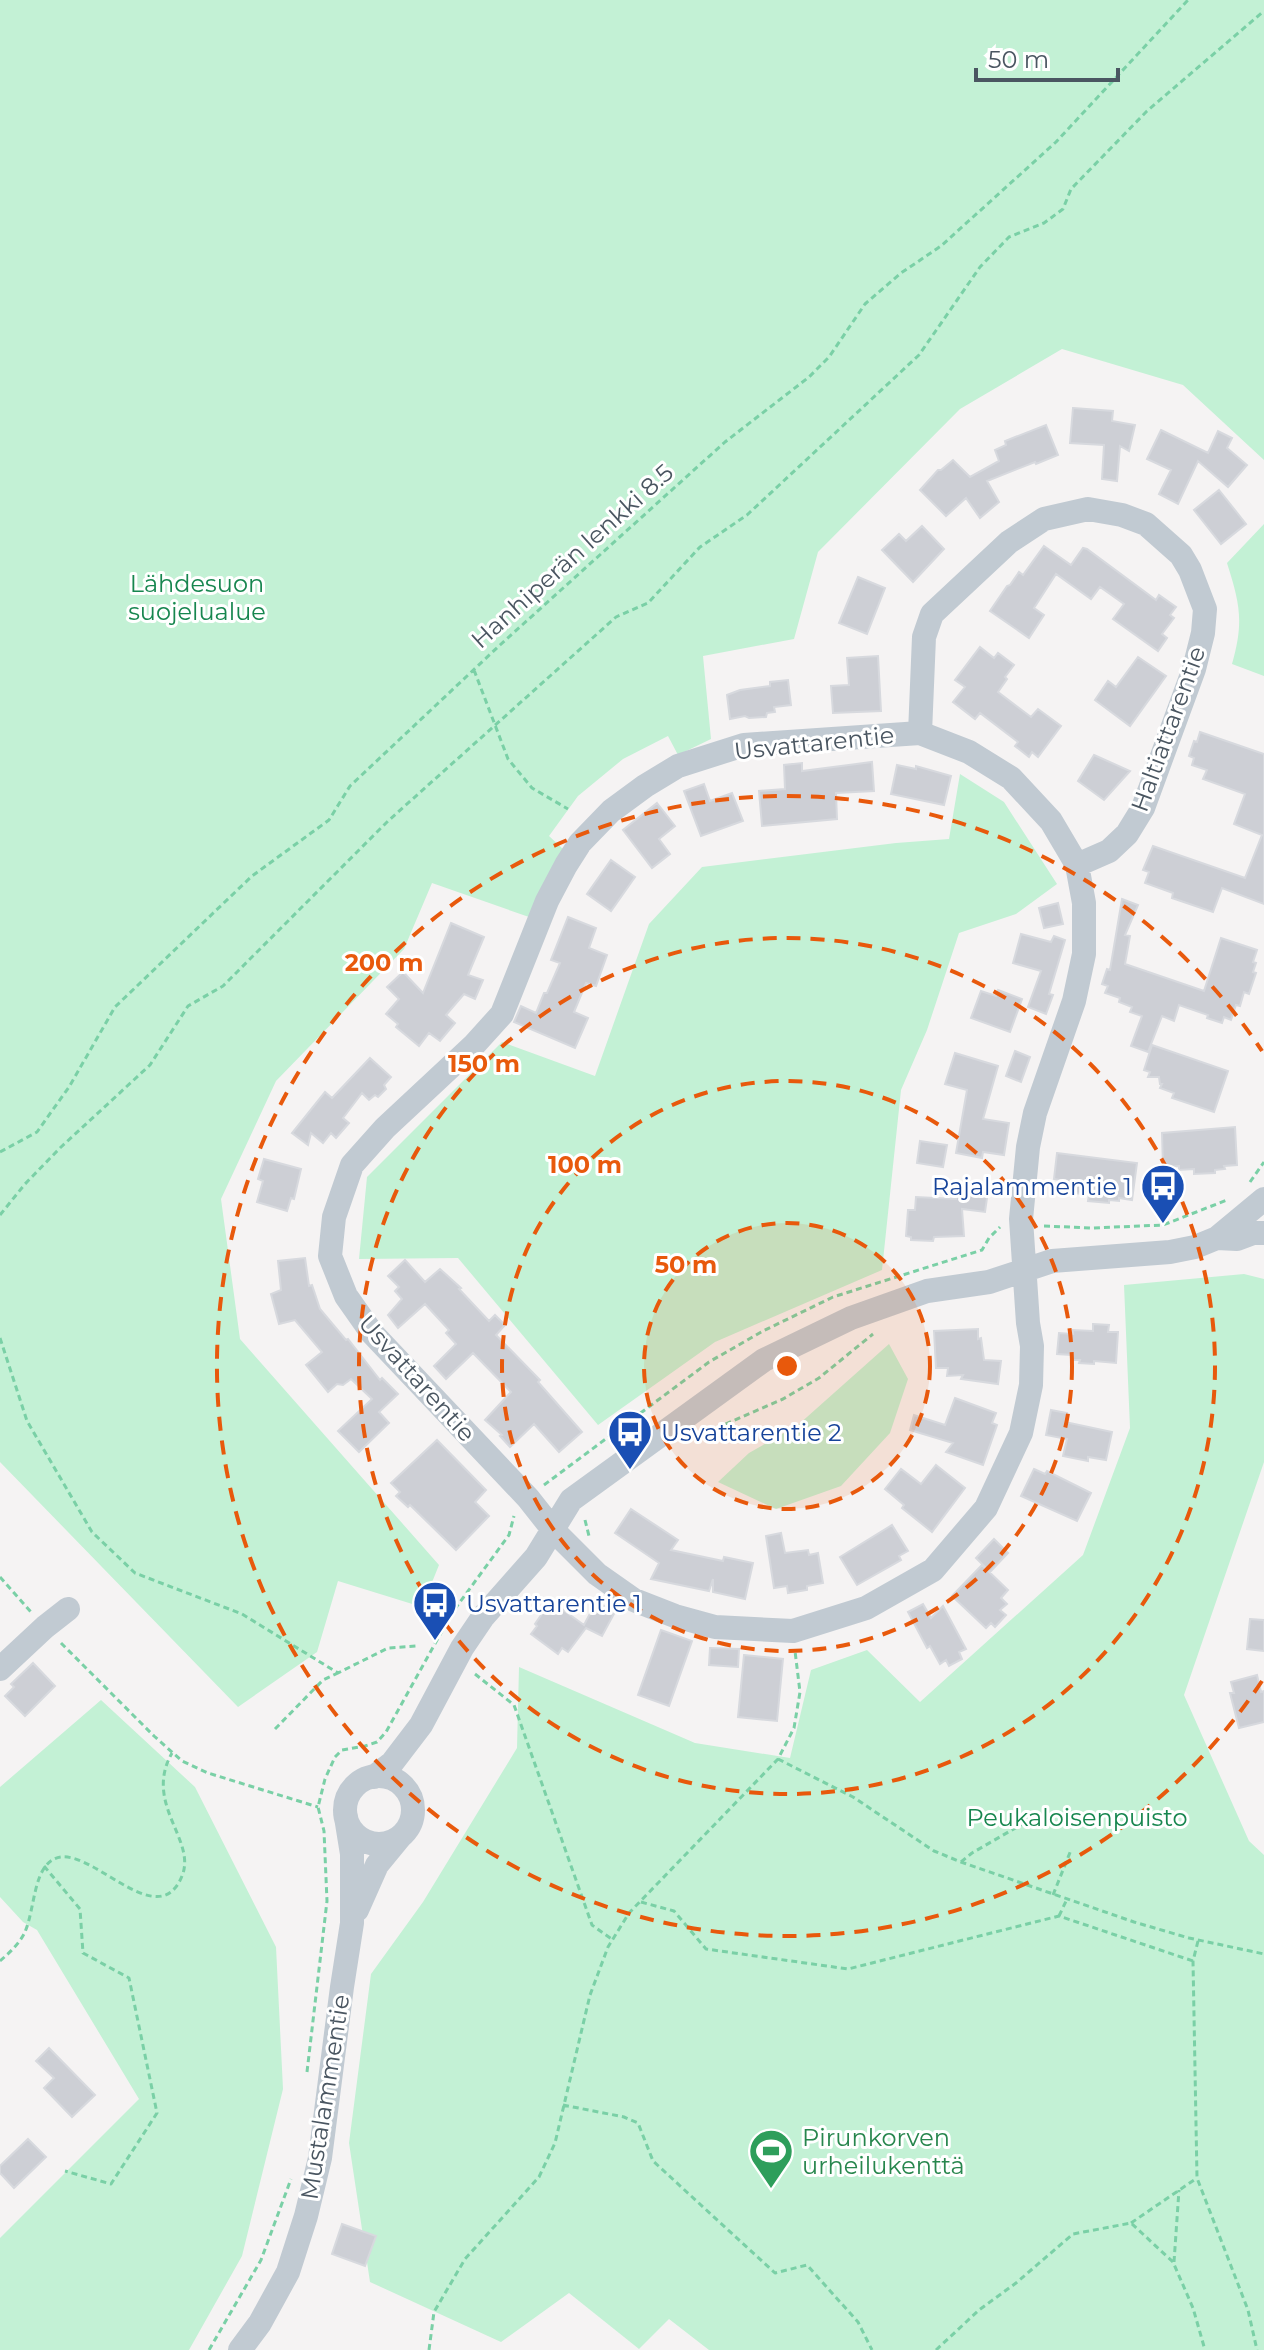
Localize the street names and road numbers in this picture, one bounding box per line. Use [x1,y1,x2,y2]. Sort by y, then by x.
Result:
street label: Hanhiperän lenkki 8.5 [465,458,679,654]
street label: Haltiattarentie [1125,642,1211,816]
street label: Usvattarentie [733,720,895,766]
street label: Usvattarentie [352,1309,482,1447]
street label: Mustalammentie [294,1992,356,2202]

